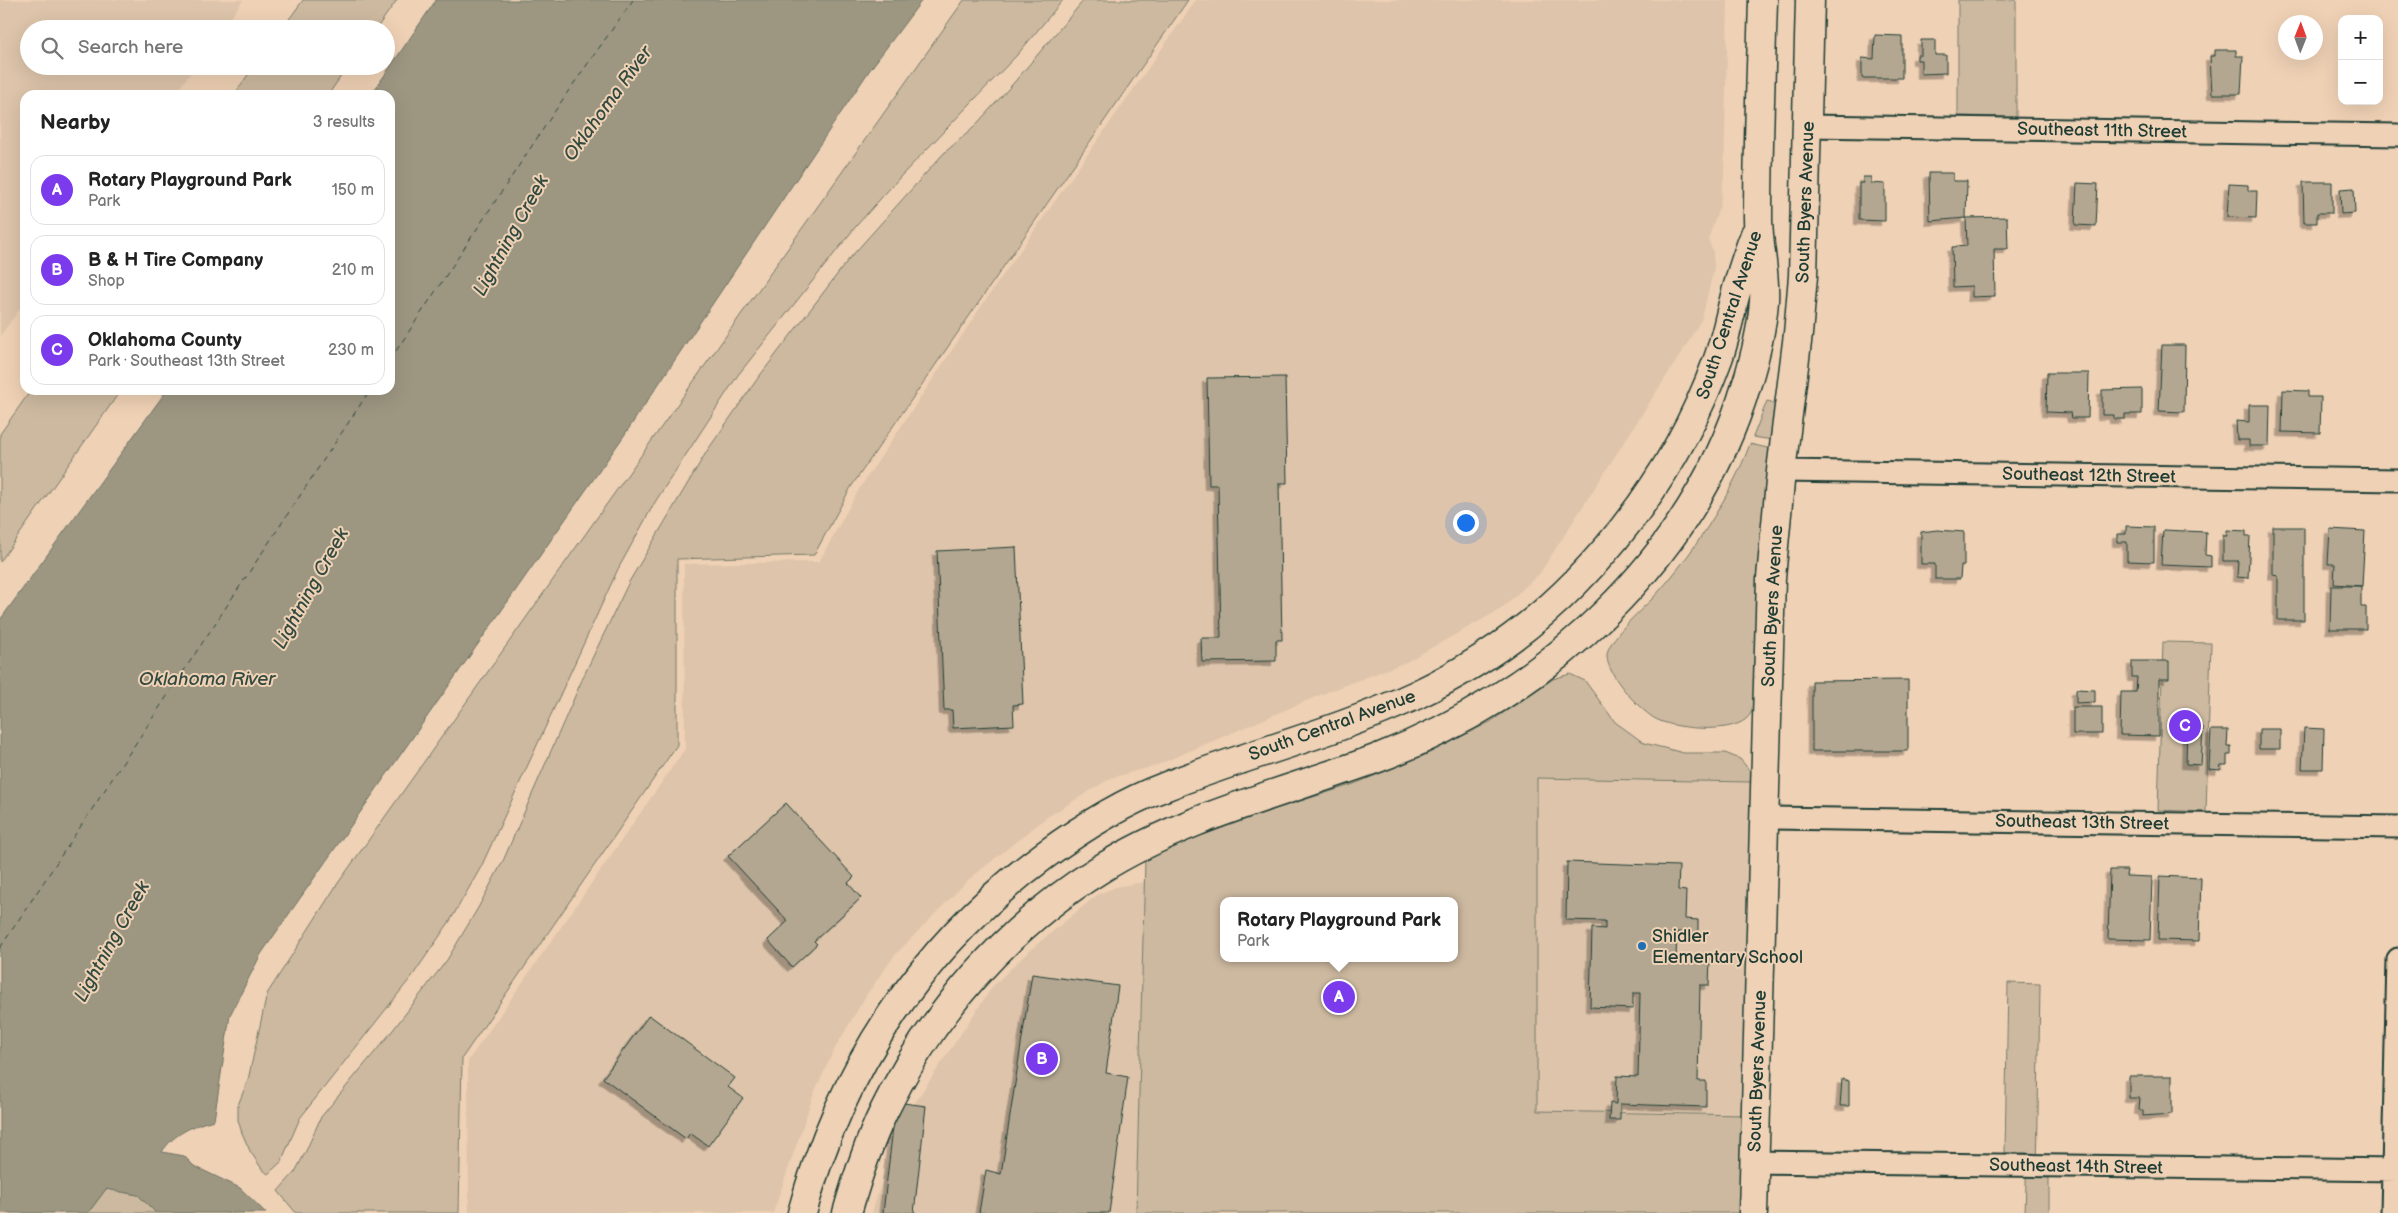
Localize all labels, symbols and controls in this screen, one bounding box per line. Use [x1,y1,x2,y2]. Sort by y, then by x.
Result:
north arrow [2278,15,2323,60]
map controls [2338,15,2383,105]
button: + [2338,15,2383,60]
search box [20,20,395,75]
icon: search [38,34,66,62]
text: Search here [78,36,183,59]
water label: Oklahoma River [559,41,658,166]
button: − [2338,60,2383,105]
text: Nearby [40,110,110,135]
text: 3 results [313,113,375,132]
street label: Southeast 11th Street [2017,119,2188,142]
street label: South Byers Avenue [1792,120,1819,283]
text: Rotary Playground Park [88,169,292,192]
water label: Lightning Creek [469,171,554,300]
text: A [52,181,62,200]
text: 150 m [332,181,374,200]
text: Park [88,192,120,211]
street label: South Central Avenue [1692,228,1767,402]
text: B & H Tire Company [88,249,263,272]
text: B [51,261,63,280]
text: 210 m [332,261,374,280]
text: Shop [88,272,125,291]
text: Oklahoma County [88,329,242,352]
text: C [51,341,63,360]
text: 230 m [328,341,374,360]
text: Park · Southeast 13th Street [88,352,285,371]
street label: Southeast 12th Street [2002,463,2176,488]
your location [1453,510,1479,536]
water label: Lightning Creek [269,524,354,653]
street label: South Byers Avenue [1758,524,1787,687]
water label: Oklahoma River [139,668,276,691]
street label: South Central Avenue [1246,685,1419,765]
pin: C [2169,707,2201,745]
street label: Southeast 13th Street [1995,810,2170,835]
water label: Lightning Creek [70,877,155,1006]
popup [1220,897,1458,962]
text: Rotary Playground Park [1237,909,1441,932]
place label: Shidler Elementary School [1652,926,1803,968]
text: Park [1237,932,1269,951]
marker: Shidler Elementary School [1636,940,1648,952]
pin: A [1323,978,1355,1016]
street label: South Byers Avenue [1744,989,1771,1152]
pin: B [1026,1040,1058,1078]
street label: Southeast 14th Street [1989,1154,2164,1179]

